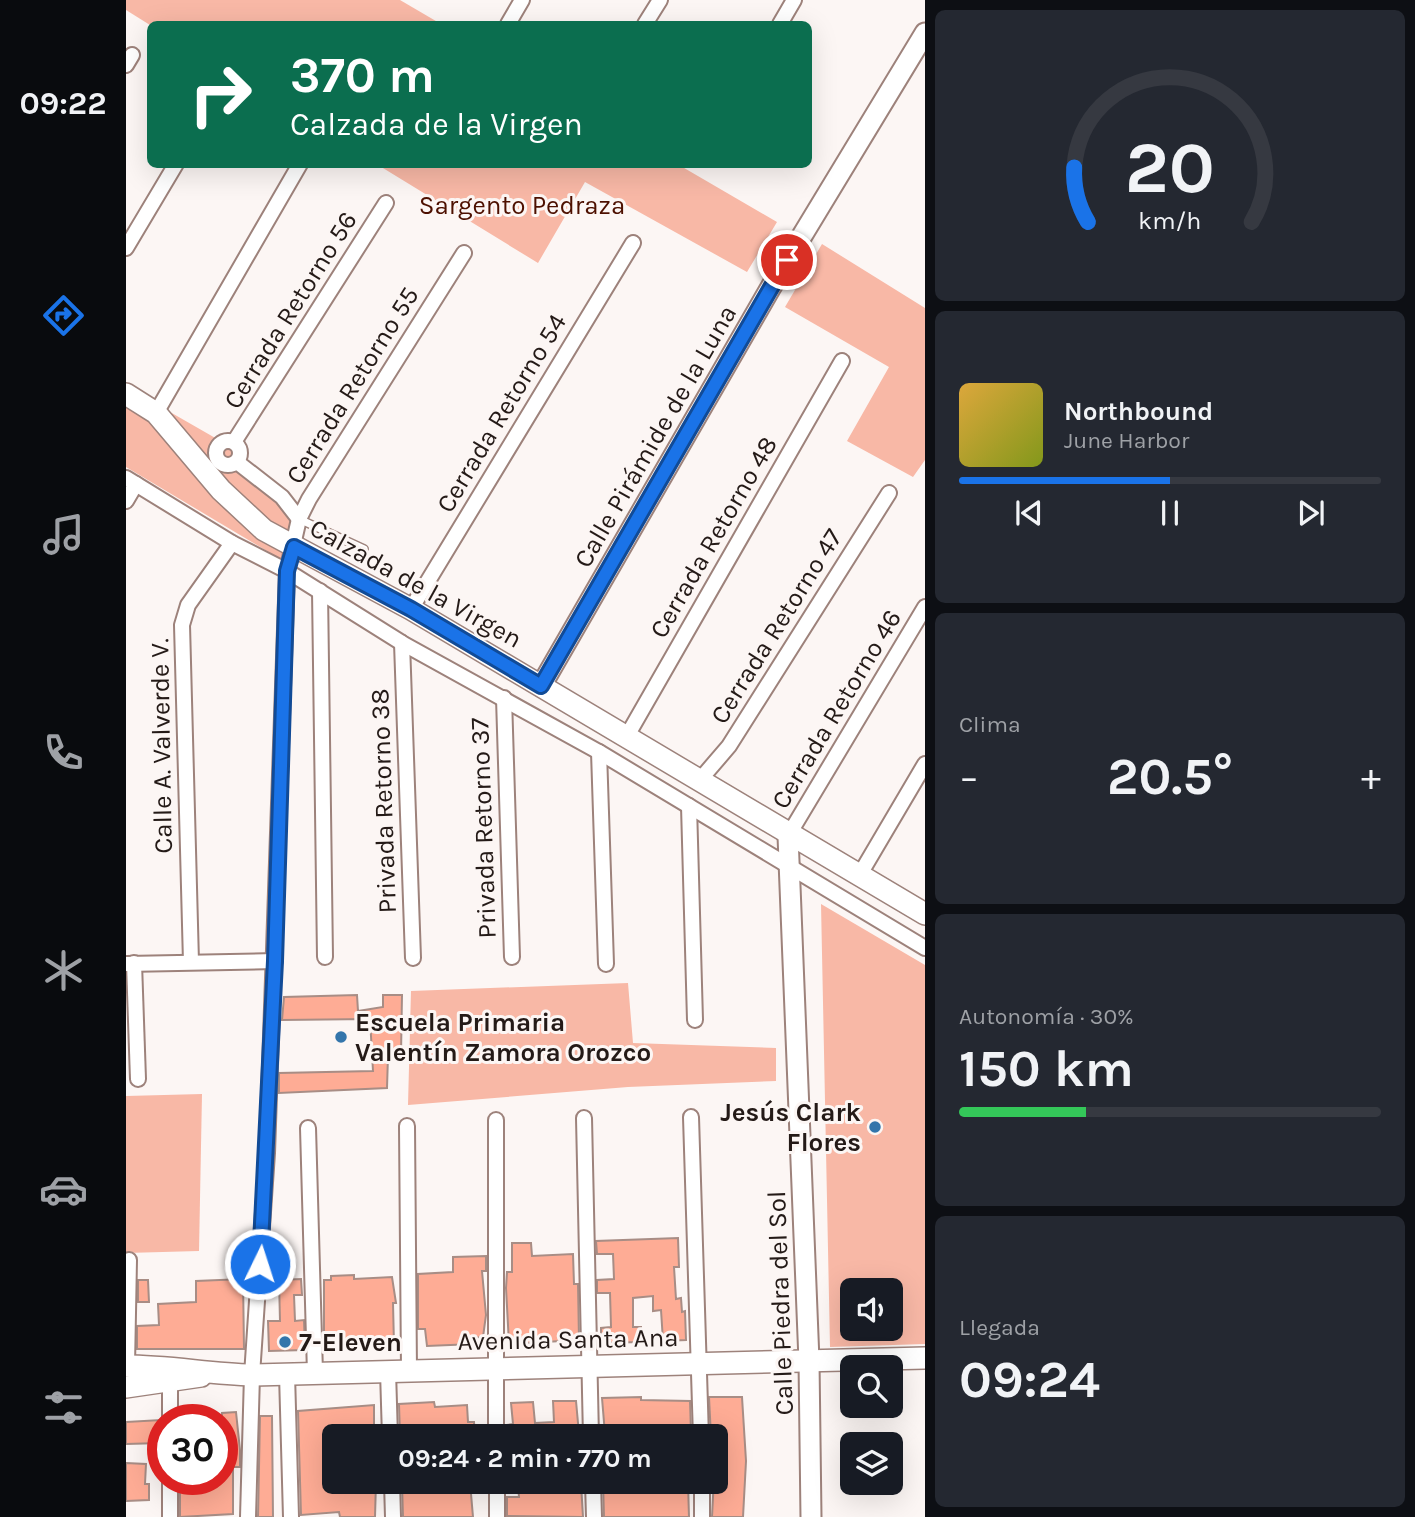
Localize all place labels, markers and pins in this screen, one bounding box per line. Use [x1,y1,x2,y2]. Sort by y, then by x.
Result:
pin [757,230,817,290]
place label: Escuela Primaria Valentín Zamora Orozco [355,1007,651,1068]
marker: Escuela Primaria Valentín Zamora Orozco [333,1029,349,1045]
place label: Jesús Clark Flores [720,1097,861,1158]
marker: Jesús Clark Flores [867,1119,883,1135]
place label: 7-Eleven [299,1327,402,1358]
marker: 7-Eleven [277,1334,293,1350]

